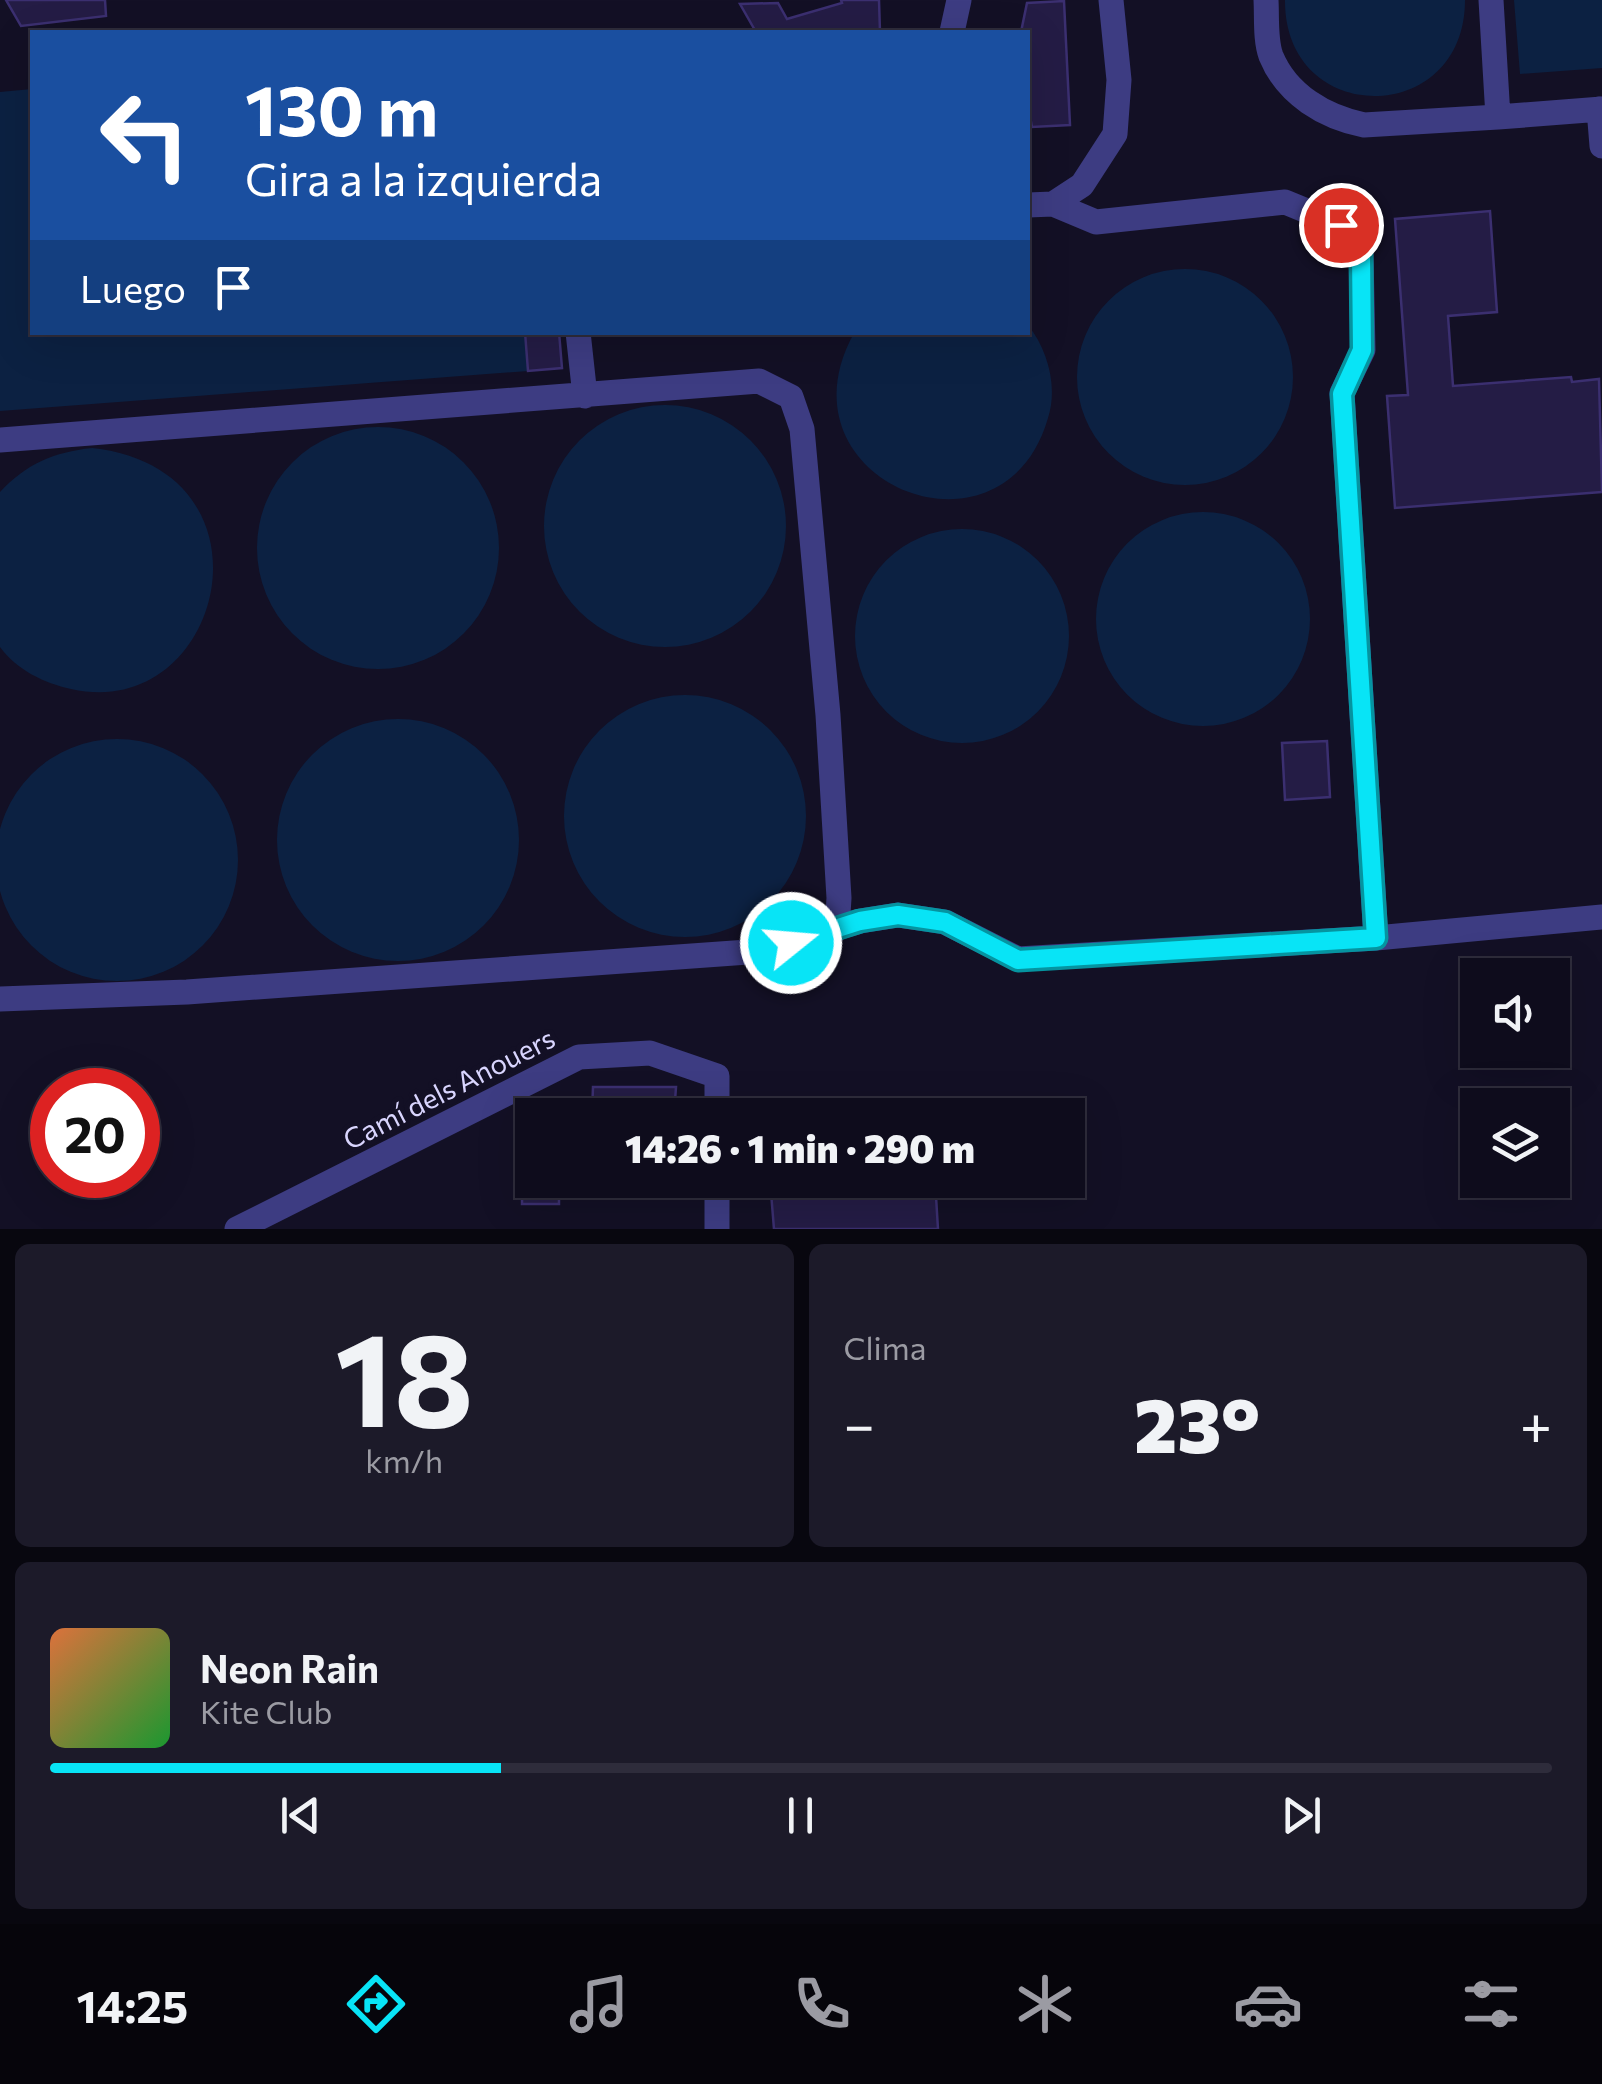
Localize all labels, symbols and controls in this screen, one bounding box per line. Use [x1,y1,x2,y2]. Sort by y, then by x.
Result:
text: 130 m [245,65,438,150]
icon: left [80,70,210,200]
text: Gira a la izquierda [245,150,602,205]
pin [1299,183,1384,268]
icon: arrive [1314,198,1369,253]
icon: arrive [206,260,261,315]
text: Luego [80,264,186,311]
position arrow [739,891,843,995]
map controls [1460,958,1570,1198]
button: sound [1460,958,1570,1068]
street label: Camí dels Anouers [337,1020,560,1156]
speed limit sign: 20 [30,1068,160,1198]
button: layers [1460,1088,1570,1198]
text: 14:26 · 1 min · 290 m [625,1124,975,1171]
text: 18 [335,1295,474,1454]
text: Clima [844,1327,926,1367]
text: 23° [1134,1377,1260,1468]
text: − [844,1389,875,1456]
text: + [1520,1389,1552,1456]
text: km/h [365,1440,443,1480]
text: Neon Rain [200,1644,379,1691]
text: Kite Club [200,1691,332,1731]
icon: previous [273,1788,328,1843]
icon: pause [773,1788,828,1843]
icon: next [1274,1788,1329,1843]
icon: directions [341,1969,411,2039]
icon: music [564,1969,634,2039]
icon: phone [787,1969,857,2039]
icon: climate [1010,1969,1080,2039]
icon: car [1233,1969,1303,2039]
icon: filters [1456,1969,1526,2039]
text: 14:25 [76,1977,188,2032]

